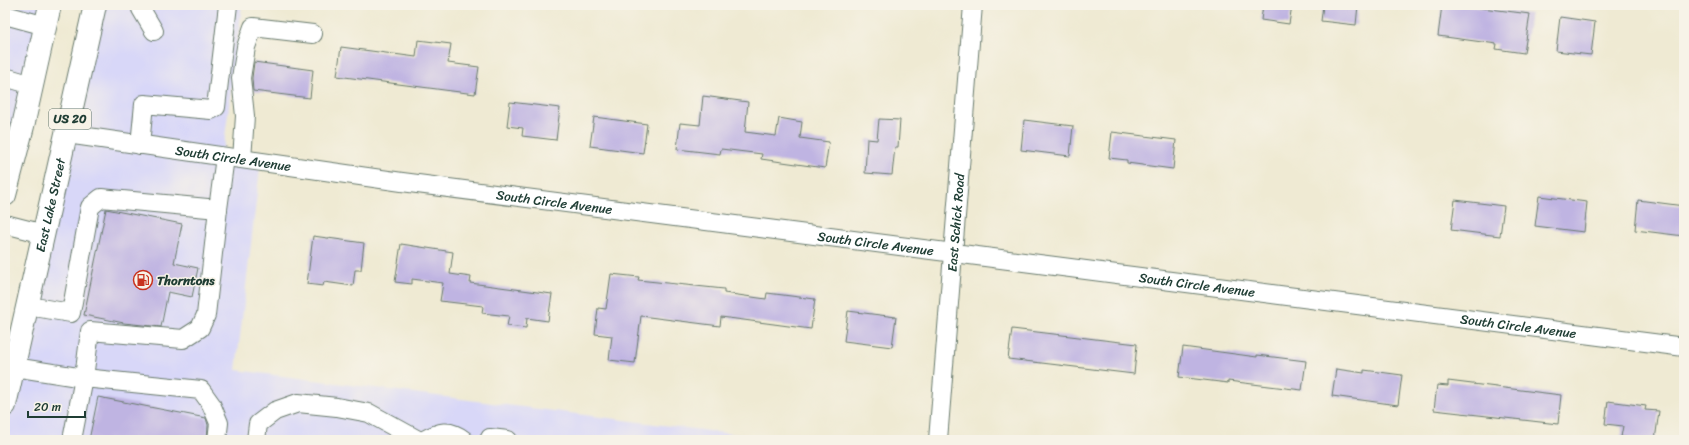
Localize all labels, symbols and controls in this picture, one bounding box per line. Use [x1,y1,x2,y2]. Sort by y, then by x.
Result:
road number: US 20 [49,109,91,129]
street label: South Circle Avenue [174,139,293,178]
street label: East Lake Street [29,155,72,254]
street label: East Schick Road [941,172,971,273]
street label: South Circle Avenue [495,183,614,221]
street label: South Circle Avenue [816,225,935,262]
street label: South Circle Avenue [1137,266,1257,304]
fuel station icon: Thorntons [132,269,154,291]
place label: Thorntons [157,269,215,292]
street label: South Circle Avenue [1459,307,1578,345]
scale bar [28,393,85,419]
text: 20 m [34,396,61,418]

